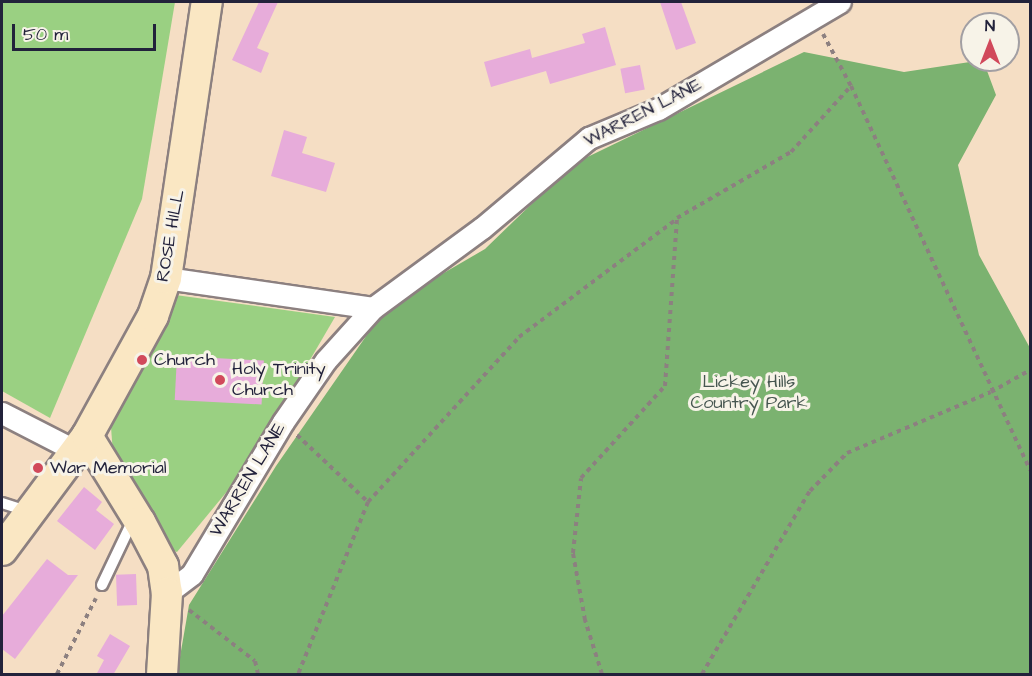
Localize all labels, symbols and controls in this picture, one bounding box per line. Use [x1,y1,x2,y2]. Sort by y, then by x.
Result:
scale bar [15,12,159,50]
north arrow [960,12,1020,72]
text: N [985,15,995,37]
text: 50 m [23,22,68,47]
street label: WARREN LANE [581,74,705,152]
street label: ROSE HILL [152,188,190,284]
place label: Church [154,349,215,371]
marker: Church [135,353,149,367]
place label: Holy Trinity Church [232,359,326,401]
park label: Lickey Hills Country Park [691,372,807,415]
marker: Holy Trinity Church [213,373,227,387]
street label: WARREN LANE [205,419,291,541]
place label: War Memorial [50,457,167,479]
marker: War Memorial [31,461,45,475]

